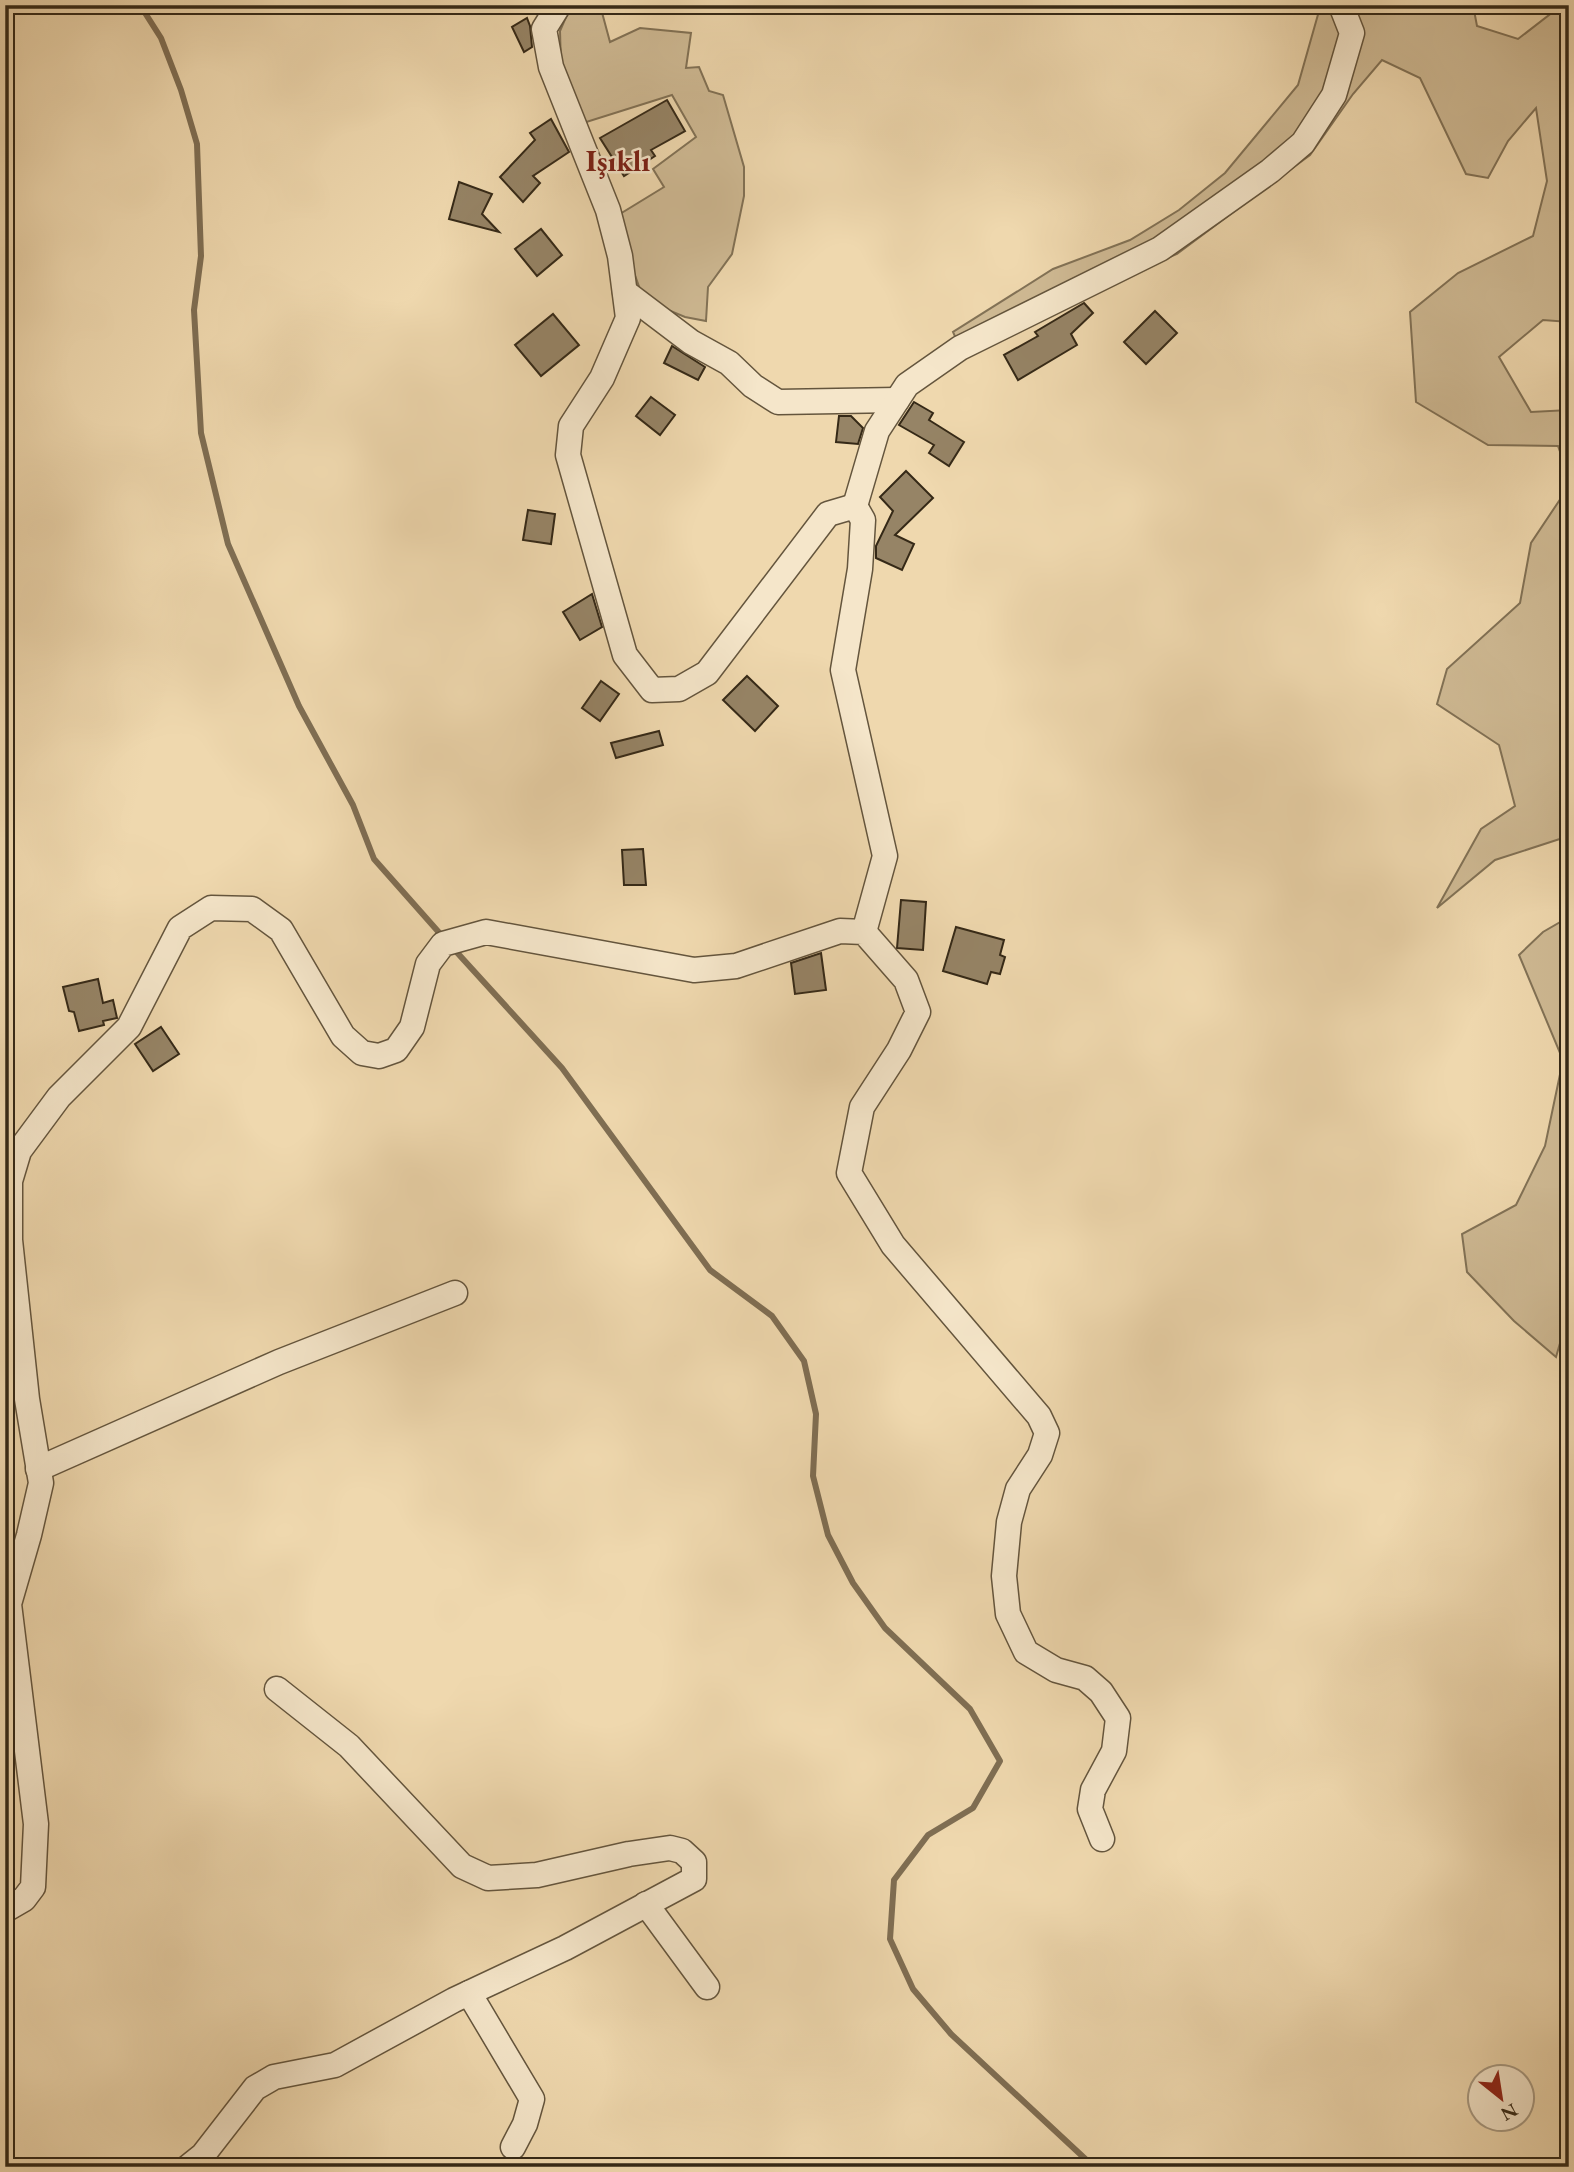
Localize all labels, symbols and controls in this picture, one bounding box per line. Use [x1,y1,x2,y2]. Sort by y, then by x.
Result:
district label: Işıklı [586,141,650,180]
north arrow [1466,2064,1536,2134]
text: N [1496,2098,1522,2127]

